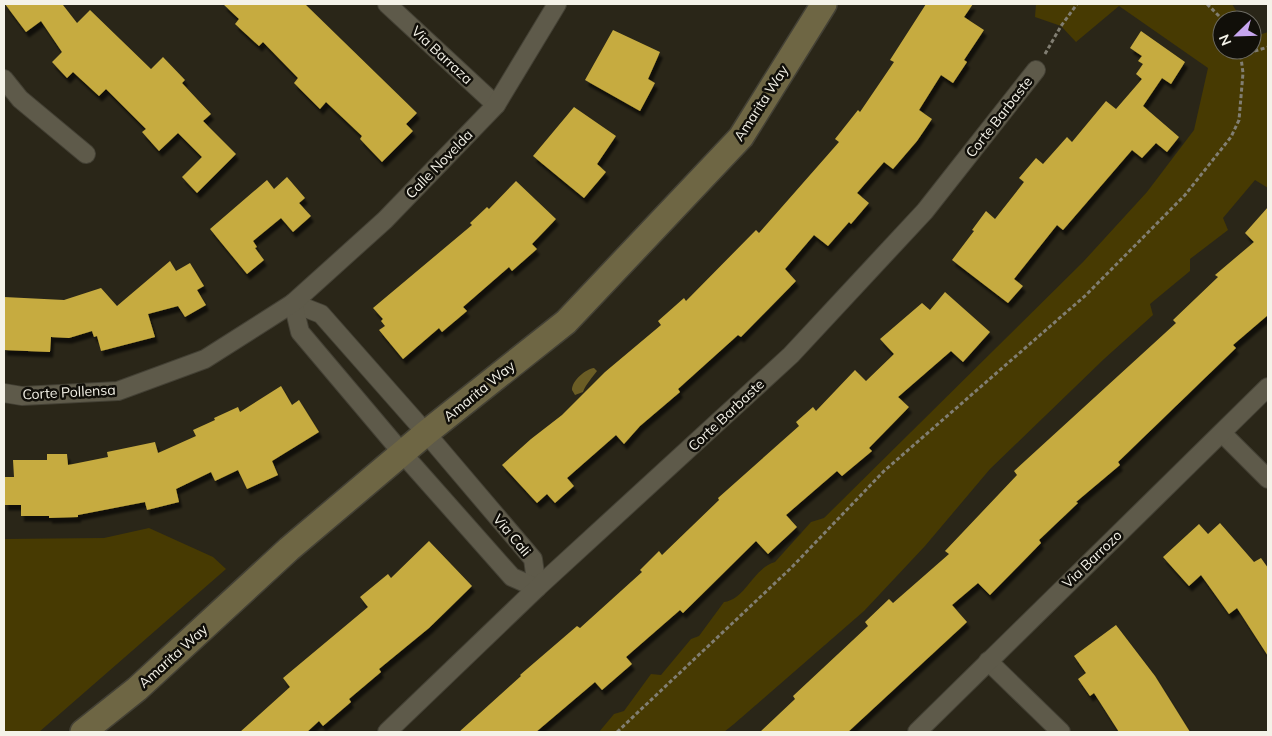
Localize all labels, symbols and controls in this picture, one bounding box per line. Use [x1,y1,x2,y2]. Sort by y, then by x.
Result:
north arrow [1212,10,1262,60]
street label: Via Barraza [408,22,476,88]
text: N [1215,32,1235,48]
street label: Amarita Way [730,61,793,144]
street label: Corte Barbaste [962,73,1036,161]
street label: Calle Novelda [402,126,476,202]
street label: Amarita Way [440,356,519,425]
street label: Corte Barbaste [684,375,768,455]
street label: Corte Pollensa [22,381,116,403]
street label: Via Cali [489,510,535,560]
street label: Via Barrozo [1058,526,1126,592]
street label: Amarita Way [135,620,212,692]

